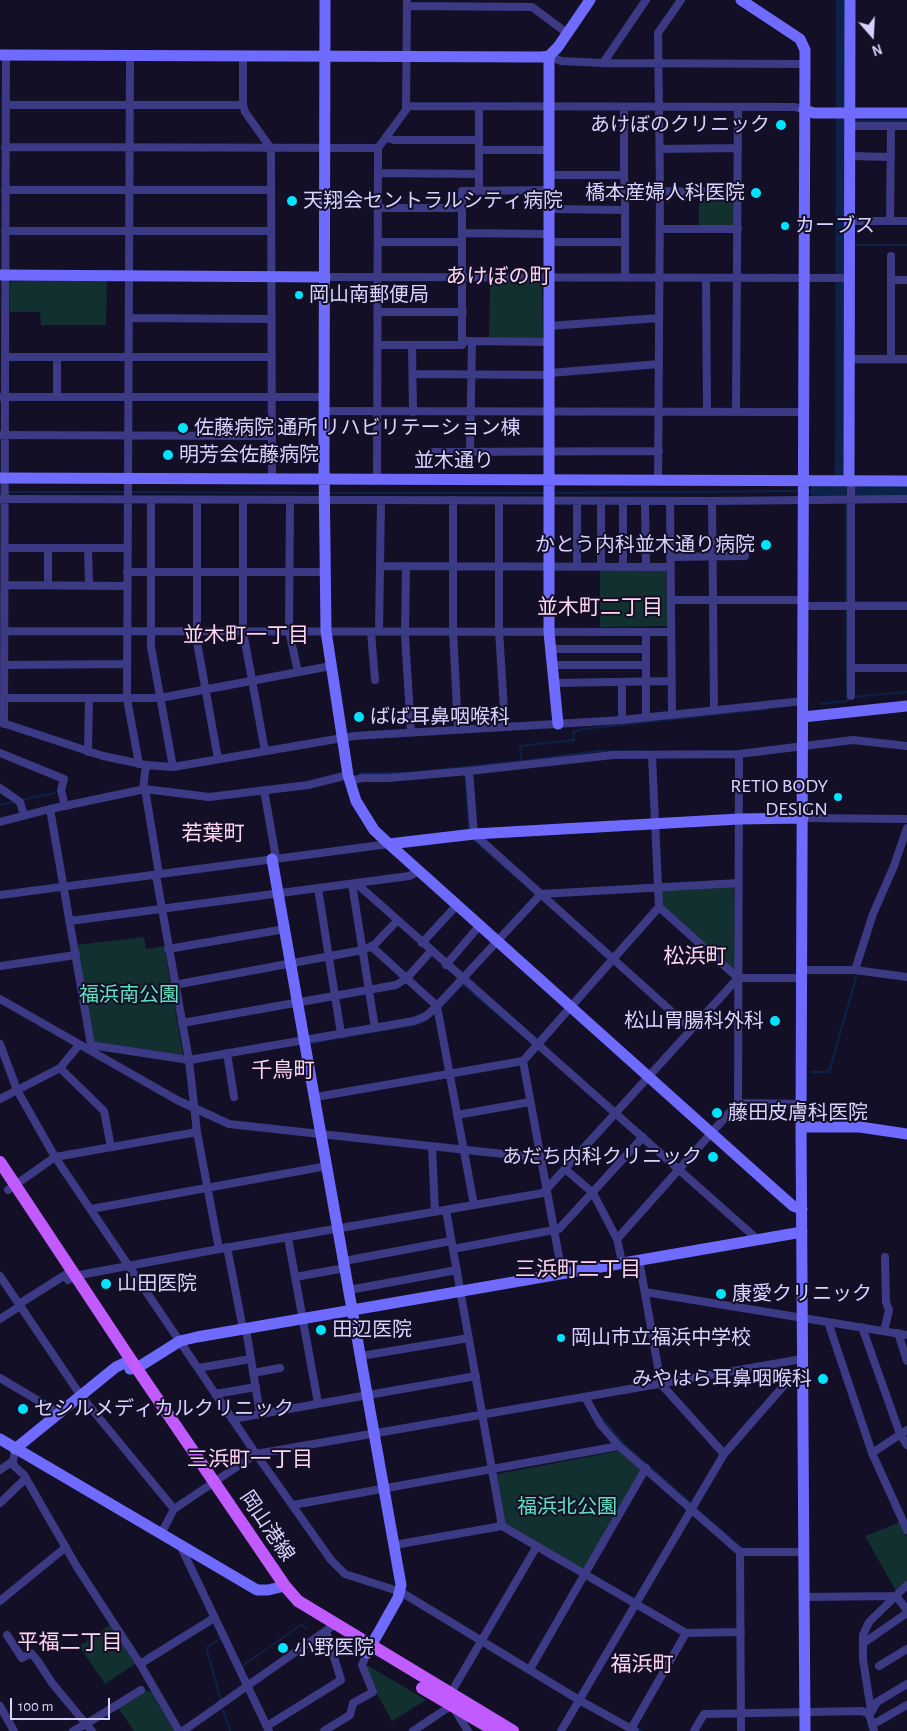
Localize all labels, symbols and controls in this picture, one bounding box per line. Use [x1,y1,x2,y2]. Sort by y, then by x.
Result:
north arrow [847,10,897,60]
text: N [870,41,884,57]
place label: あけぼのクリニック [590,113,770,137]
marker: あけぼのクリニック [774,118,788,132]
place label: 橋本産婦人科医院 [585,181,745,205]
marker: 橋本産婦人科医院 [749,186,763,200]
place label: 天翔会セントラルシティ病院 [303,189,563,213]
marker: 天翔会セントラルシティ病院 [285,194,299,208]
place label: カーブス [795,214,875,238]
marker: カーブス [779,220,791,232]
district label: あけぼの町 [446,264,550,290]
place label: 岡山南郵便局 [309,283,429,307]
marker: 岡山南郵便局 [293,289,305,301]
place label: 佐藤病院 通所 リハビリテーション棟 [194,416,521,440]
marker: 佐藤病院 通所 リハビリテーション棟 [176,421,190,435]
place label: 明芳会佐藤病院 [179,443,319,467]
marker: 明芳会佐藤病院 [161,448,175,462]
street label: 並木通り [414,449,494,473]
place label: かとう内科並木通り病院 [535,533,755,557]
marker: かとう内科並木通り病院 [759,538,773,552]
district label: 並木町二丁目 [537,595,663,621]
district label: 並木町一丁目 [183,623,309,649]
place label: ばば耳鼻咽喉科 [370,705,510,729]
marker: ばば耳鼻咽喉科 [352,710,366,724]
place label: RETIO BODY DESIGN [730,774,828,821]
marker: RETIO BODY DESIGN [832,791,844,803]
district label: 若葉町 [182,821,244,847]
district label: 松浜町 [664,944,726,970]
park label: 福浜南公園 [79,983,179,1007]
place label: 松山胃腸科外科 [624,1009,764,1033]
marker: 松山胃腸科外科 [768,1014,782,1028]
district label: 千鳥町 [252,1058,314,1084]
place label: 藤田皮膚科医院 [728,1101,868,1125]
marker: 藤田皮膚科医院 [710,1106,724,1120]
place label: あだち内科クリニック [502,1145,702,1169]
marker: あだち内科クリニック [706,1150,720,1164]
district label: 三浜町二丁目 [515,1257,641,1283]
place label: 山田医院 [117,1272,197,1296]
marker: 山田医院 [99,1277,113,1291]
place label: 康愛クリニック [732,1282,872,1306]
marker: 康愛クリニック [714,1287,728,1301]
place label: 田辺医院 [332,1318,412,1342]
marker: 田辺医院 [314,1323,328,1337]
place label: 岡山市立福浜中学校 [571,1326,751,1350]
marker: 岡山市立福浜中学校 [555,1332,567,1344]
place label: みやはら耳鼻咽喉科 [632,1367,812,1391]
marker: みやはら耳鼻咽喉科 [816,1372,830,1386]
place label: セシルメディカルクリニック [34,1397,294,1421]
marker: セシルメディカルクリニック [16,1402,30,1416]
district label: 三浜町一丁目 [187,1447,313,1473]
street label: 岡山港線 [235,1486,299,1566]
park label: 福浜北公園 [517,1495,617,1519]
district label: 平福二丁目 [18,1630,122,1656]
place label: 小野医院 [294,1636,374,1660]
marker: 小野医院 [276,1641,290,1655]
district label: 福浜町 [611,1652,673,1678]
scale bar [12,1688,112,1720]
text: 100 m [18,1699,53,1714]

